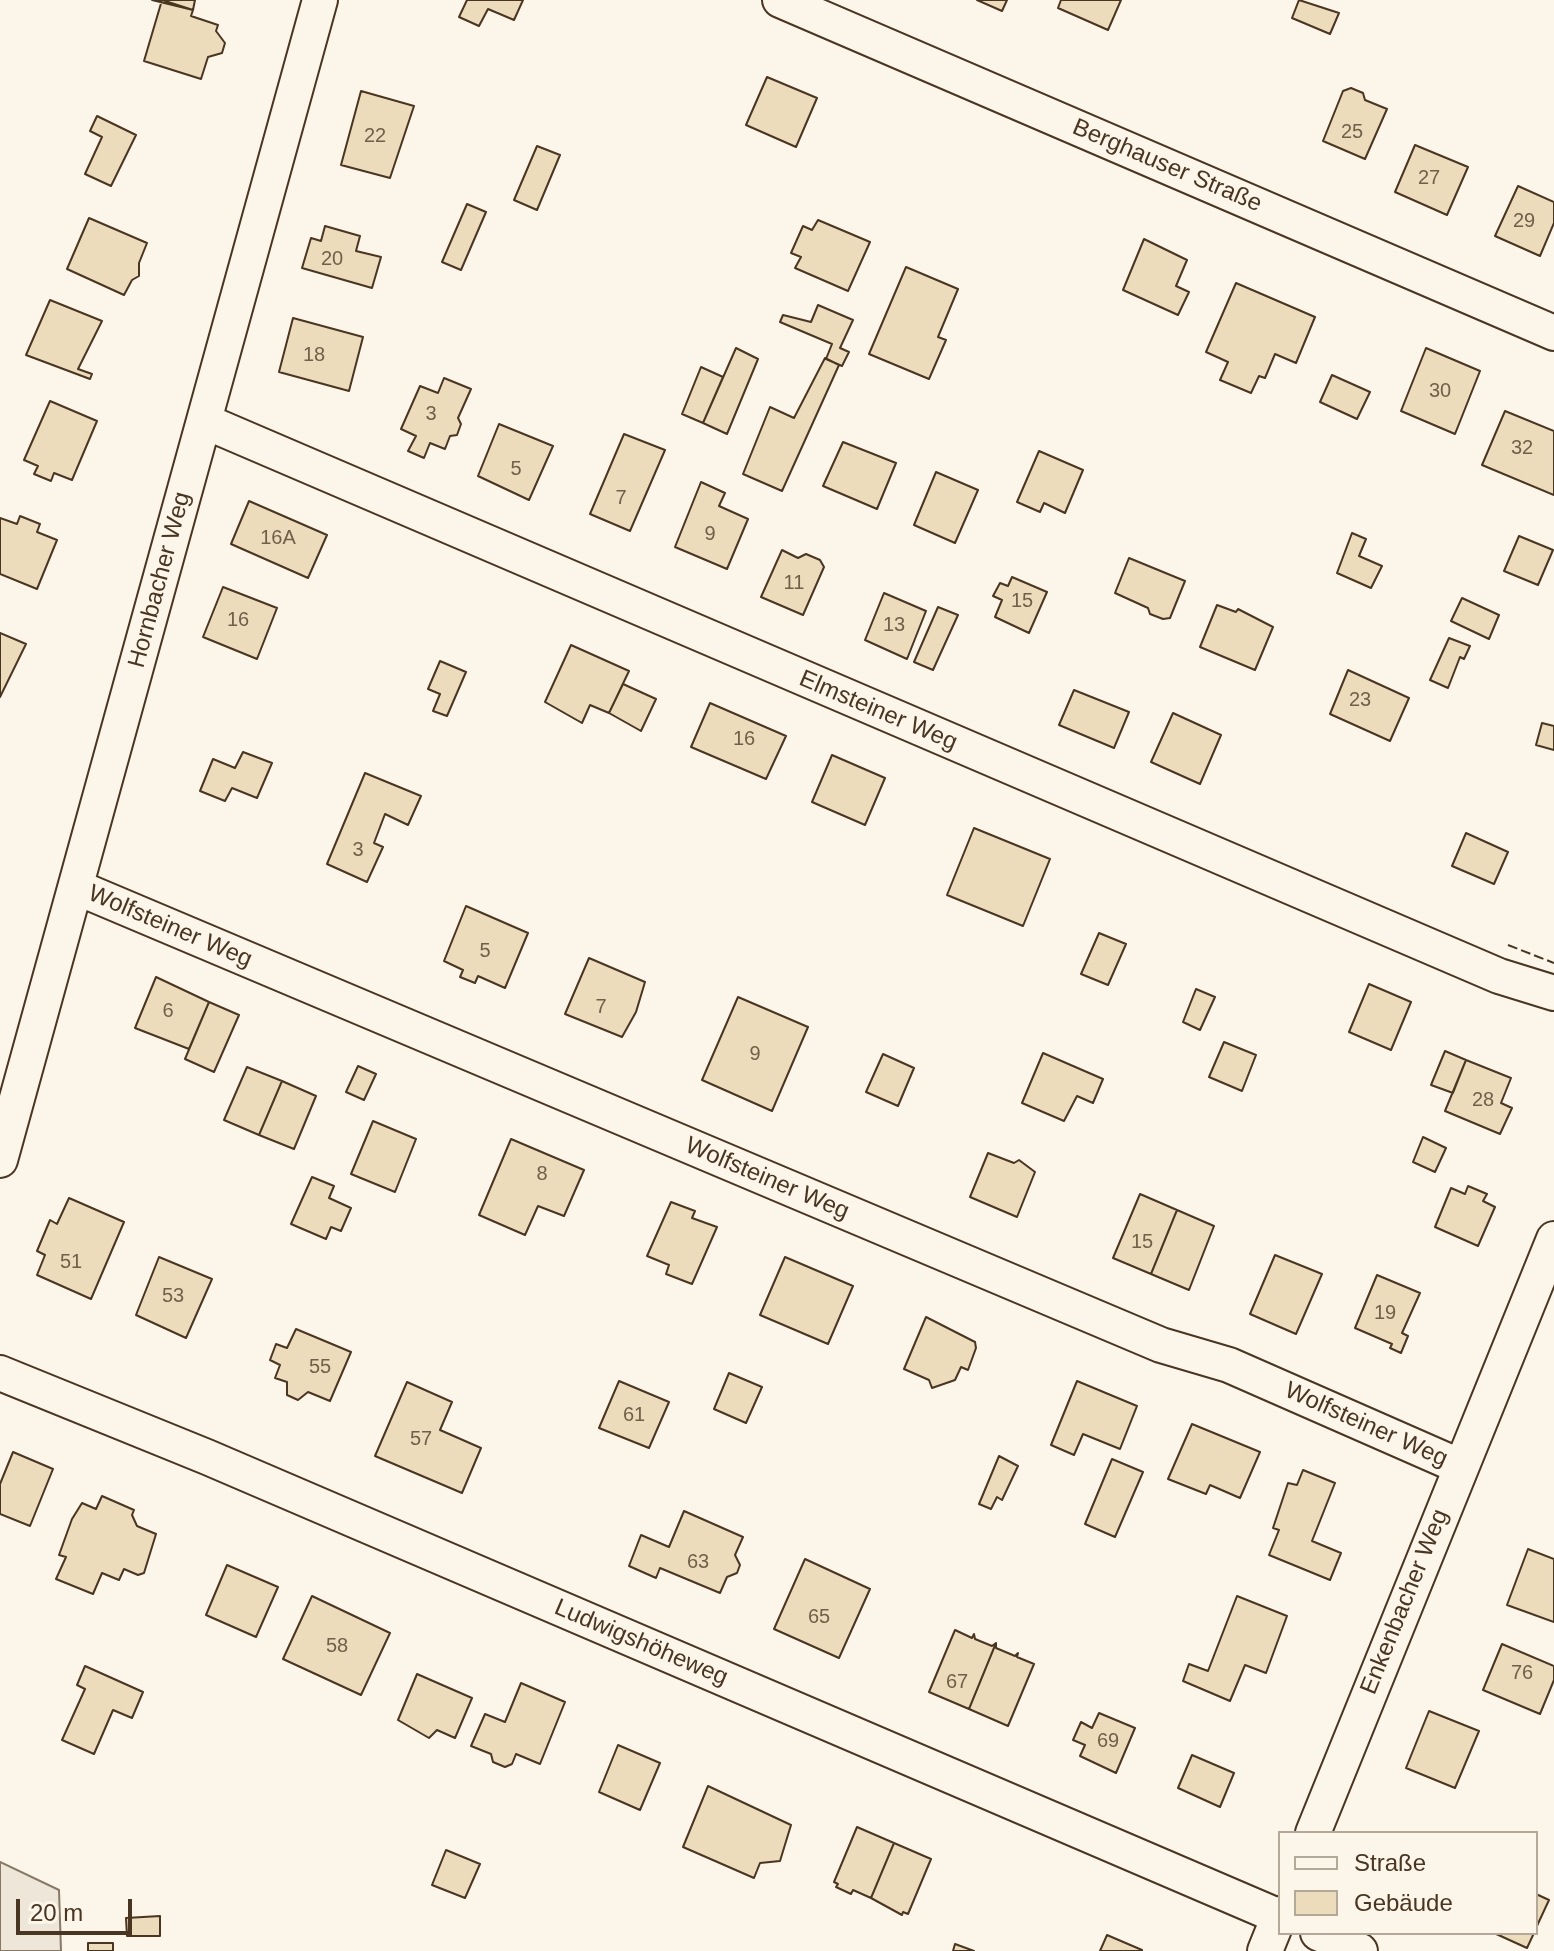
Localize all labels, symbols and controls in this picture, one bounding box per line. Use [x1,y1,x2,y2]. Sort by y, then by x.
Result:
street label: Berghauser Straße [1068,113,1266,219]
house number: 25 [1341,120,1363,144]
house number: 22 [364,124,386,148]
house number: 27 [1418,166,1440,190]
house number: 29 [1513,209,1535,233]
house number: 20 [321,247,343,271]
house number: 18 [303,343,325,367]
house number: 30 [1429,379,1451,403]
house number: 3 [425,402,437,426]
house number: 32 [1511,436,1533,460]
house number: 5 [510,457,522,481]
house number: 7 [615,486,627,510]
street label: Hornbacher Weg [123,489,197,671]
house number: 9 [704,522,716,546]
house number: 16A [260,526,296,550]
house number: 11 [784,571,804,595]
house number: 15 [1011,589,1033,613]
house number: 16 [227,608,249,632]
house number: 13 [883,613,905,637]
street label: Elmsteiner Weg [795,665,961,757]
house number: 23 [1349,688,1371,712]
house number: 16 [733,727,755,751]
house number: 3 [352,838,364,862]
street label: Wolfsteiner Weg [84,880,256,974]
house number: 5 [479,939,491,963]
house number: 7 [595,995,607,1019]
house number: 6 [162,999,174,1023]
house number: 9 [749,1042,761,1066]
house number: 28 [1472,1088,1494,1112]
street label: Wolfsteiner Weg [681,1132,853,1226]
house number: 8 [536,1162,548,1186]
house number: 15 [1131,1230,1153,1254]
house number: 51 [60,1250,82,1274]
house number: 53 [162,1284,184,1308]
house number: 19 [1374,1301,1396,1325]
house number: 55 [309,1355,331,1379]
street label: Wolfsteiner Weg [1280,1376,1452,1474]
house number: 61 [623,1403,645,1427]
house number: 57 [410,1427,432,1451]
street label: Enkenbacher Weg [1355,1505,1455,1699]
house number: 63 [687,1550,709,1574]
street label: Ludwigshöheweg [550,1594,732,1692]
house number: 65 [808,1605,830,1629]
house number: 58 [326,1634,348,1658]
house number: 76 [1511,1661,1533,1685]
house number: 67 [946,1670,968,1694]
house number: 69 [1097,1729,1119,1753]
legend [1278,1831,1538,1935]
text: Straße [1354,1849,1426,1876]
scale bar [20,1883,136,1933]
text: Gebäude [1354,1889,1453,1916]
text: 20 m [30,1899,83,1926]

